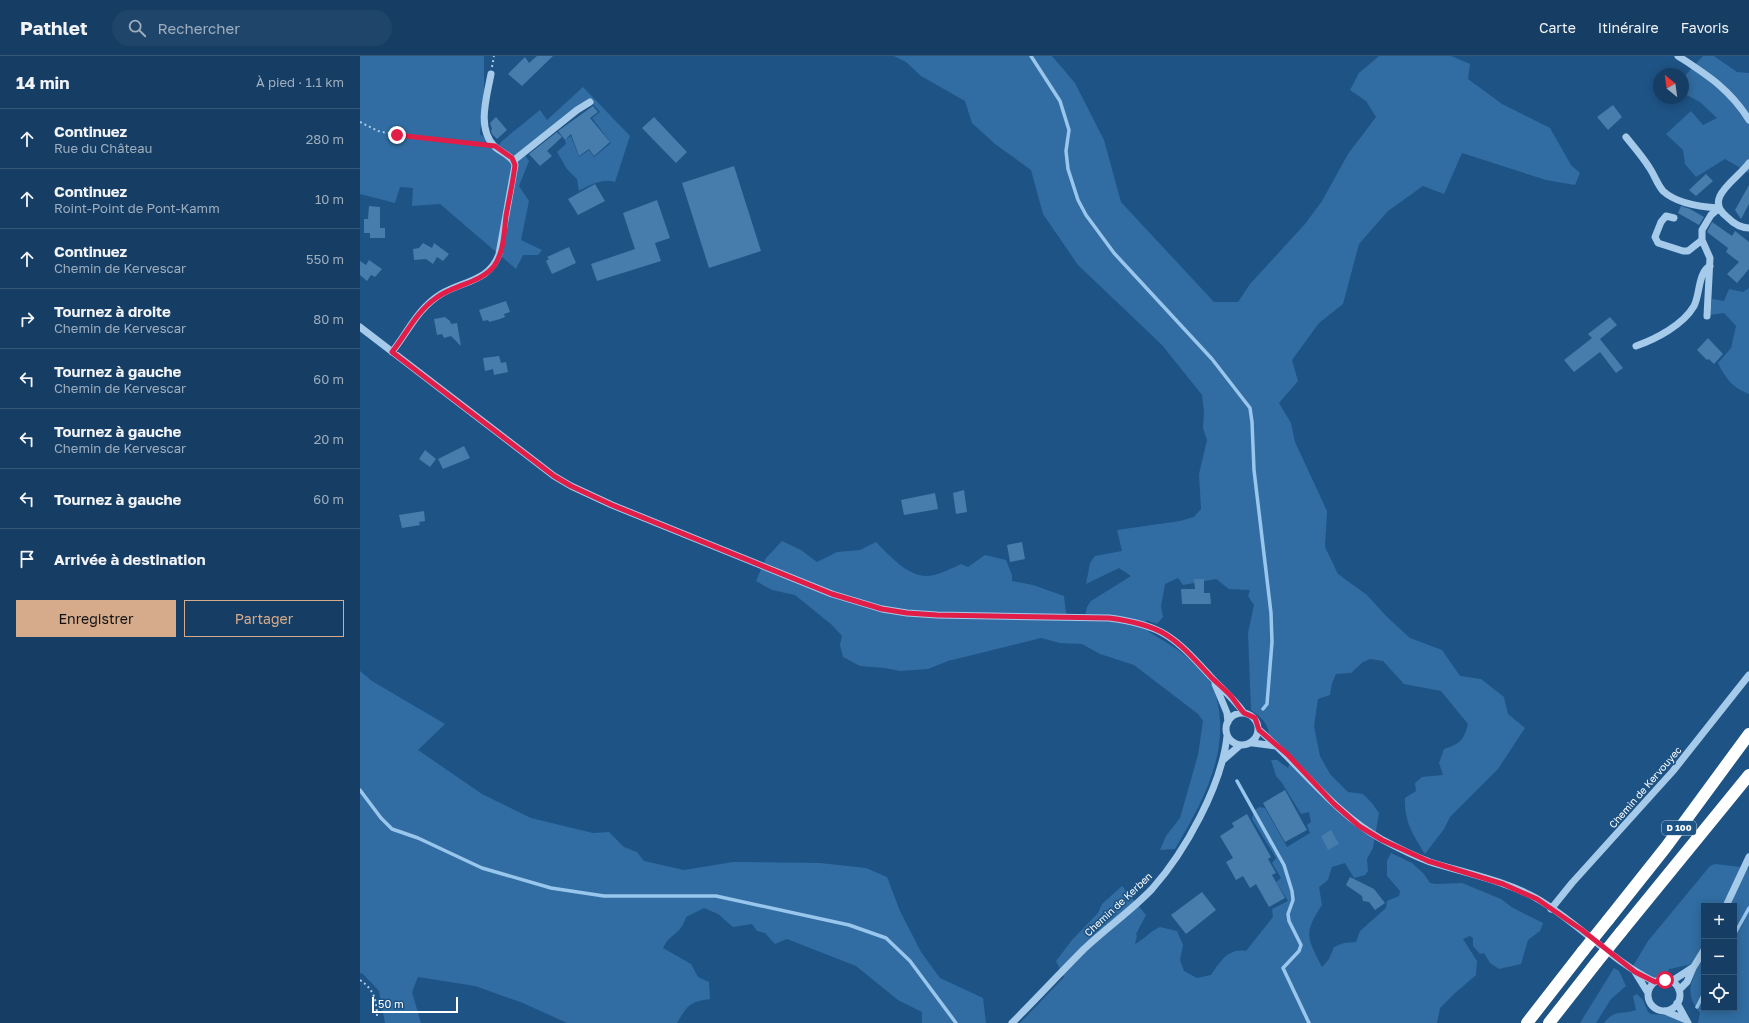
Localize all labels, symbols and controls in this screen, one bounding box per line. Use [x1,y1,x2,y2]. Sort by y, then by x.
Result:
search box [112,10,392,46]
text: Pathlet [20,16,88,39]
icon: search [126,17,148,39]
text: Rechercher [158,19,240,37]
text: Carte [1539,19,1576,36]
text: Itinéraire [1598,19,1659,36]
text: Favoris [1681,19,1729,36]
north arrow [1653,68,1689,104]
text: 14 min [16,72,69,93]
text: À pied · 1.1 km [256,74,344,90]
text: Continuez [54,122,127,140]
route end [388,126,406,144]
icon: ahead [16,128,38,150]
text: 280 m [306,131,344,147]
text: Rue du Château [54,140,152,156]
text: Continuez [54,182,127,200]
icon: ahead [16,188,38,210]
text: 10 m [315,191,344,207]
text: Roint-Point de Pont-Kamm [54,200,220,216]
text: Continuez [54,242,127,260]
icon: ahead [16,248,38,270]
text: 550 m [306,251,344,267]
text: Chemin de Kervescar [54,260,186,276]
text: Tournez à droite [54,302,171,320]
icon: right [16,308,38,330]
text: 80 m [313,311,344,327]
text: Chemin de Kervescar [54,320,186,336]
text: Tournez à gauche [54,362,181,380]
icon: left [16,368,38,390]
text: 60 m [313,371,344,387]
text: Chemin de Kervescar [54,380,186,396]
text: Tournez à gauche [54,422,181,440]
icon: left [16,428,38,450]
text: 20 m [314,431,344,447]
text: Chemin de Kervescar [54,440,186,456]
icon: left [16,488,38,510]
text: Tournez à gauche [54,490,181,508]
text: 60 m [313,491,344,507]
icon: arrive [16,548,38,570]
text: Arrivée à destination [54,550,206,568]
button: Enregistrer [16,600,176,637]
button: Partager [184,600,344,637]
street label: Chemin de Kervouyec [1606,743,1684,830]
road number: D 100 [1662,821,1696,835]
street label: Chemin de Kerben [1082,870,1154,938]
map controls [1701,903,1737,1011]
button: + [1701,903,1737,939]
button: − [1701,939,1737,975]
route start [1656,971,1674,989]
button: locate [1701,975,1737,1011]
scale bar [372,995,458,1014]
text: 50 m [378,997,404,1010]

